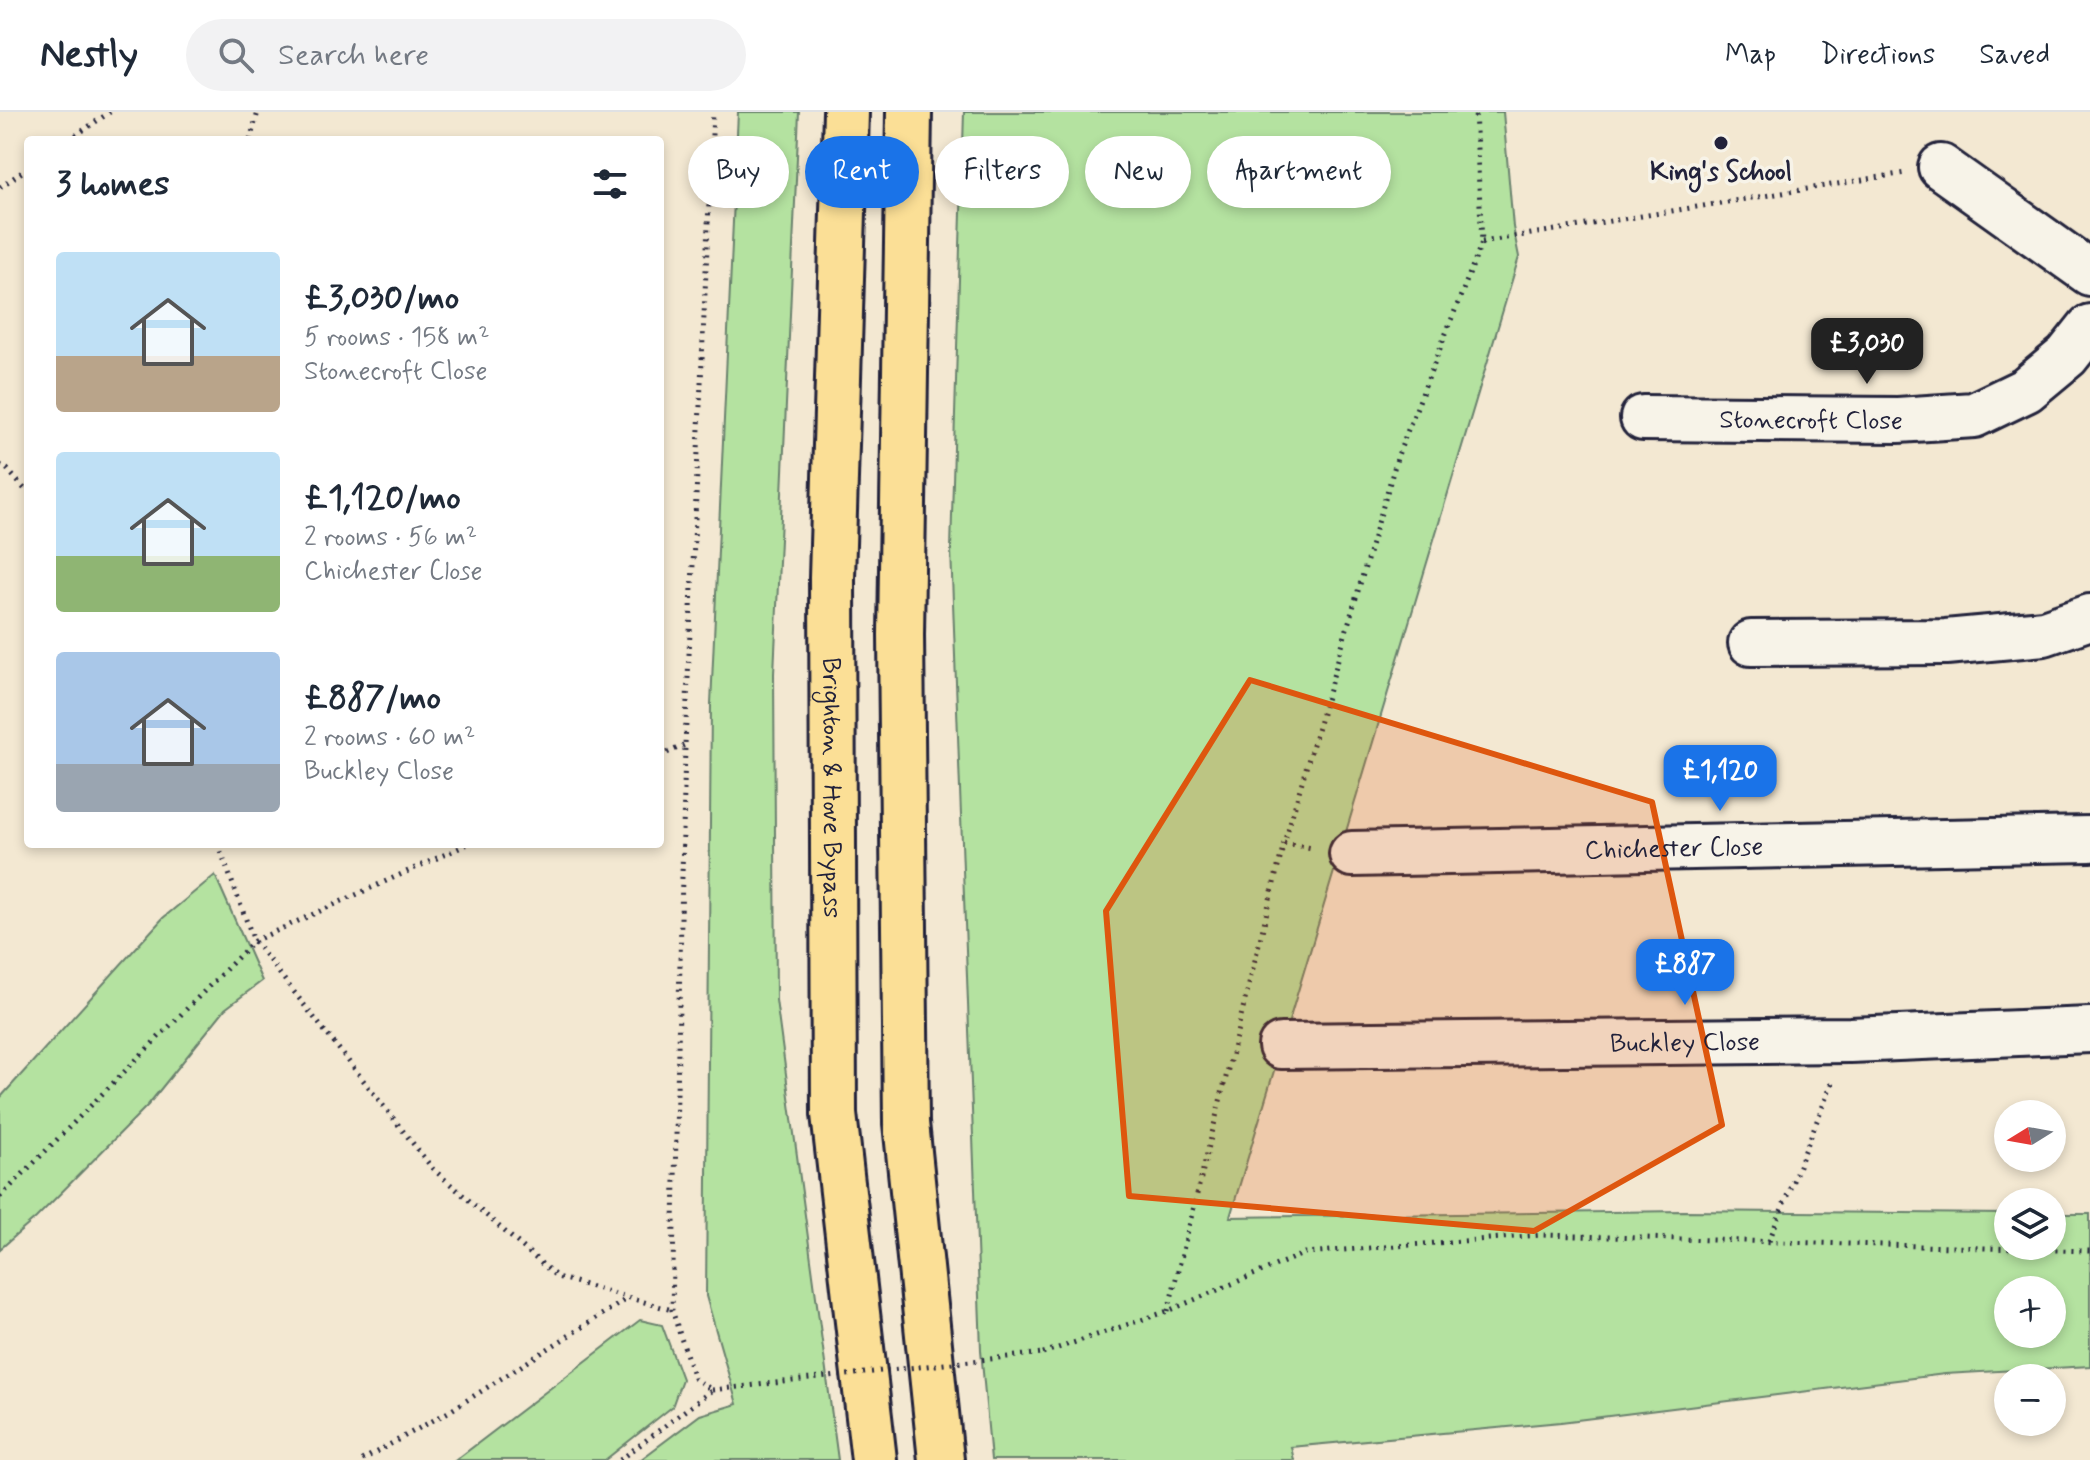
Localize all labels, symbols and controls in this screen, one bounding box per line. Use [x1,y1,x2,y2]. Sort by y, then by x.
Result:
search box [186,19,746,91]
text: Nestly [40,31,138,80]
icon: search [214,33,258,77]
text: Search here [278,36,429,75]
text: Map [1725,37,1776,74]
text: Directions [1820,37,1935,74]
text: Saved [1979,37,2050,74]
marker: King's School [1712,134,1730,152]
chip: Buy [688,136,789,208]
chip: Rent [805,136,919,208]
chip: Filters [935,136,1069,208]
chip: New [1085,136,1191,208]
chip: Apartment [1207,136,1391,208]
place label: King's School [1650,156,1792,193]
text: 3 homes [56,162,169,207]
icon: filters [588,162,632,206]
text: £3,030/mo [304,276,459,321]
icon: home [120,284,216,380]
pin: £3,030 [1802,318,1932,386]
text: 5 rooms · 158 m² [304,321,490,355]
text: £3,030 [1829,327,1905,361]
text: Stonecroft Close [304,355,487,389]
street label: Stonecroft Close [1719,404,1903,439]
text: £1,120/mo [304,476,461,521]
icon: home [120,484,216,580]
text: 2 rooms · 56 m² [304,521,477,555]
text: Chichester Close [304,555,482,589]
street label: Brighton & Hove Bypass [811,657,848,918]
text: £887/mo [304,676,441,721]
icon: home [120,684,216,780]
text: 2 rooms · 60 m² [304,721,475,755]
pin: £1,120 [1655,745,1785,813]
text: £1,120 [1682,754,1758,788]
text: Buckley Close [304,755,454,789]
street label: Chichester Close [1584,831,1764,868]
pin: £887 [1638,939,1732,1007]
text: £887 [1654,948,1716,982]
street label: Buckley Close [1610,1026,1760,1062]
north arrow [1994,1100,2066,1172]
map controls [1994,1100,2066,1436]
button: layers [1994,1188,2066,1260]
button: + [1994,1276,2066,1348]
button: − [1994,1364,2066,1436]

